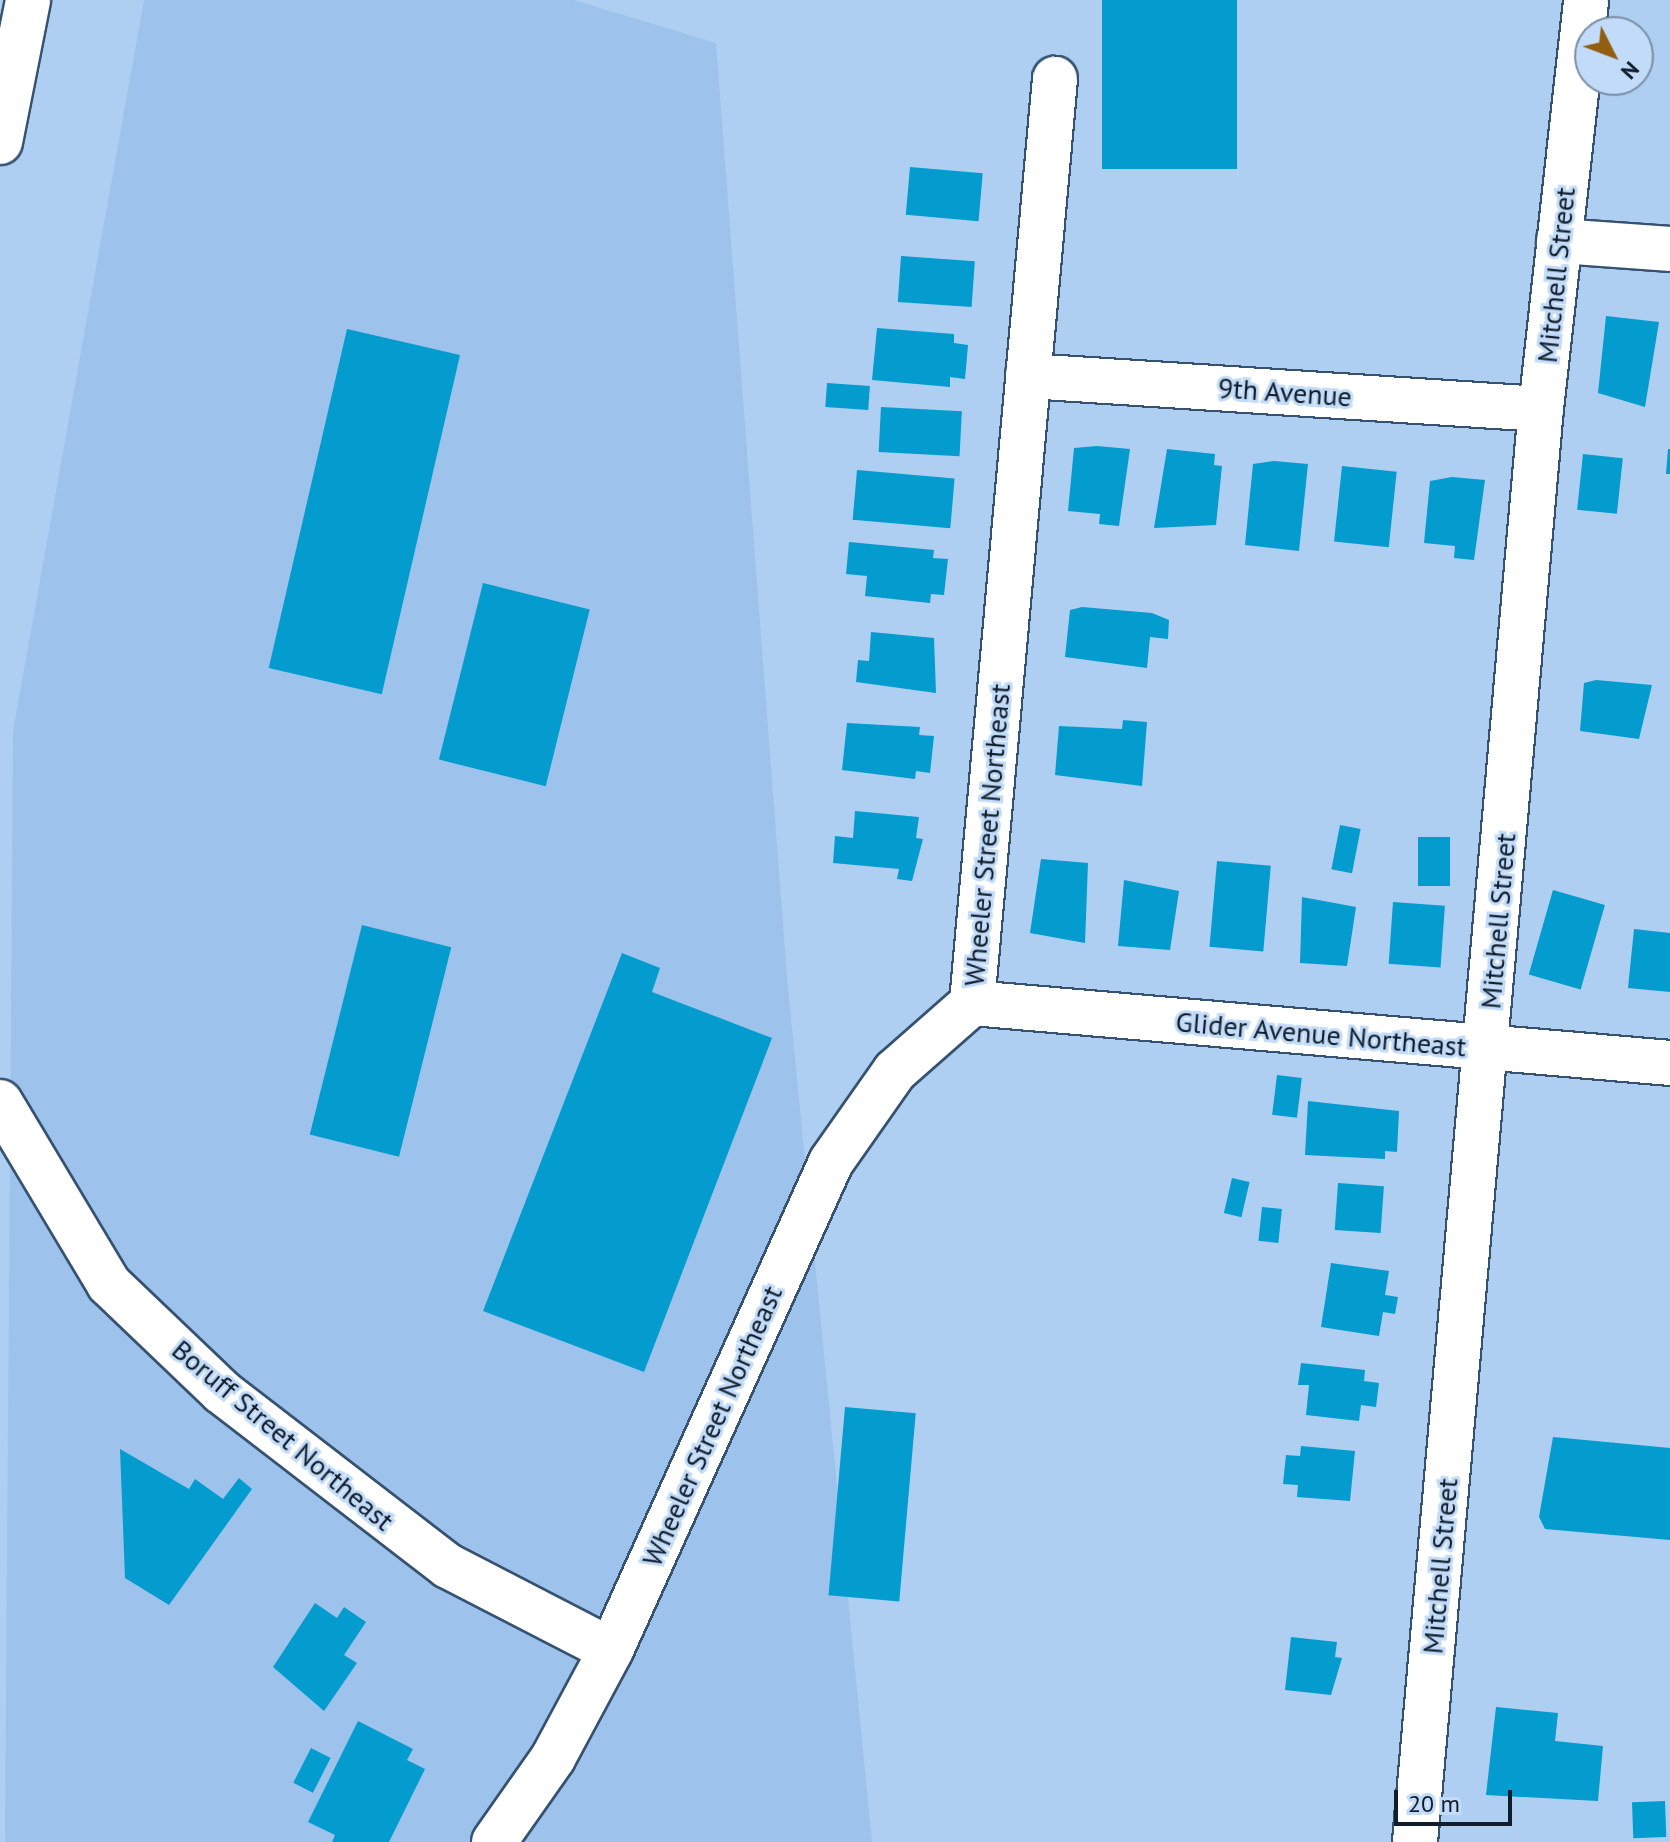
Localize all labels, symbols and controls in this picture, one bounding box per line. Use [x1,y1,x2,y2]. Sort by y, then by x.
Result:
north arrow [1574,16,1654,96]
text: N [1615,56,1646,85]
street label: Mitchell Street [1530,186,1582,364]
street label: 9th Avenue [1216,371,1354,413]
street label: Wheeler Street Northeast [957,682,1017,988]
street label: Mitchell Street [1474,832,1522,1010]
street label: Glider Avenue Northeast [1174,1005,1468,1063]
street label: Wheeler Street Northeast [635,1281,789,1571]
street label: Boruff Street Northeast [165,1333,401,1537]
street label: Mitchell Street [1416,1477,1464,1655]
scale bar [1398,1774,1516,1824]
text: 20 m [1408,1788,1460,1819]

